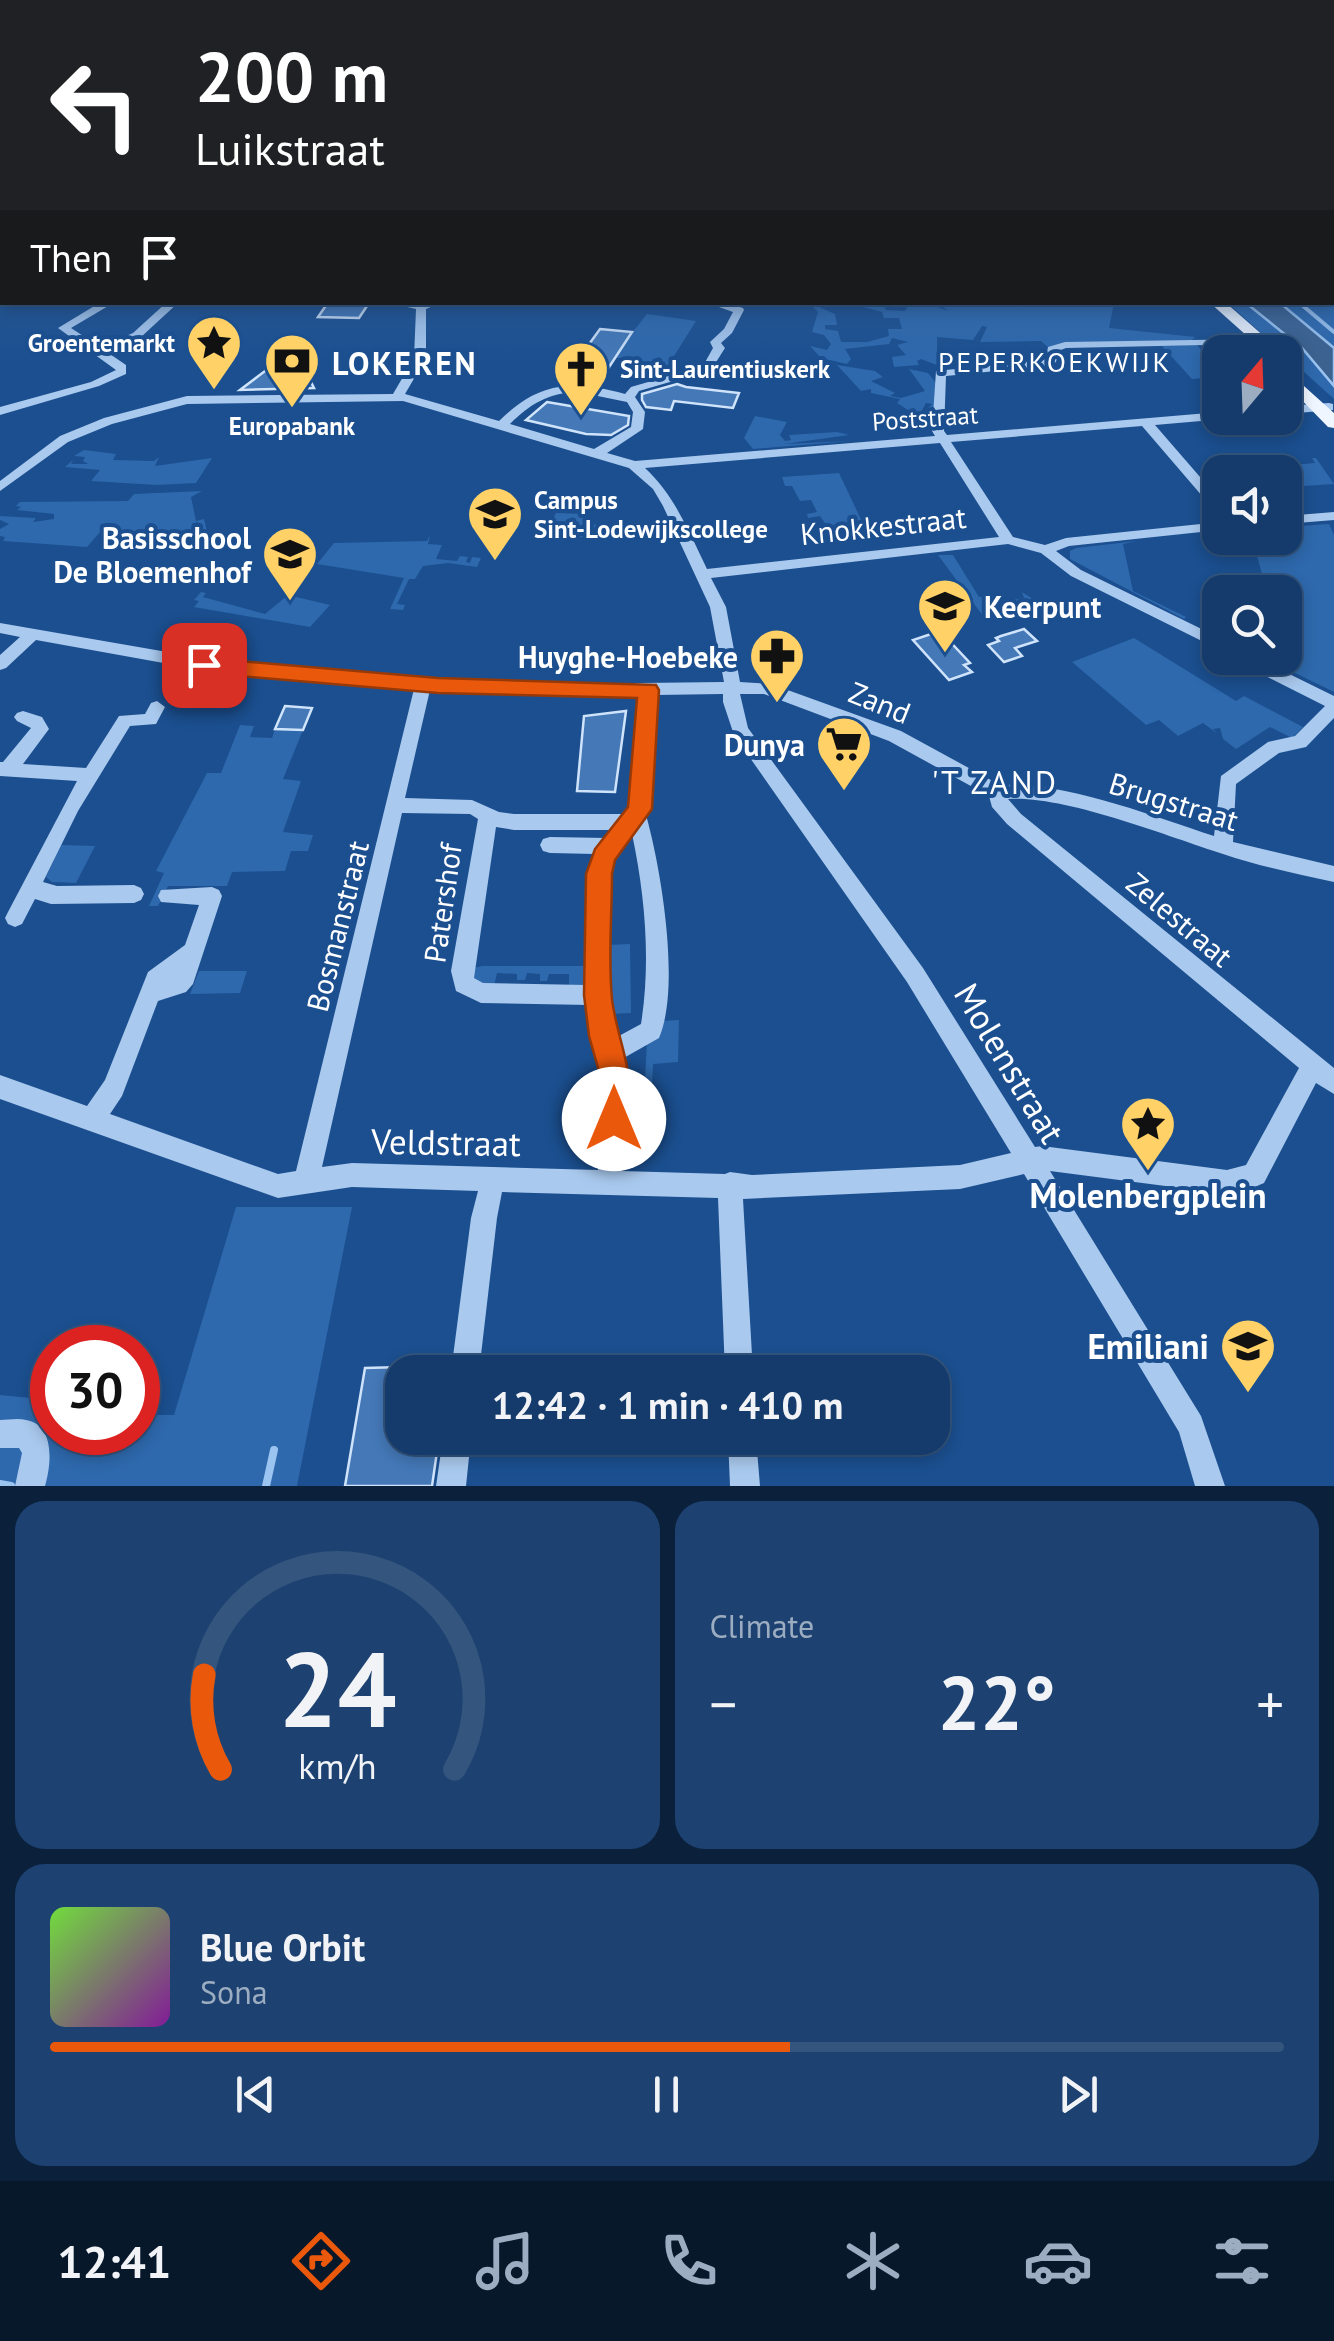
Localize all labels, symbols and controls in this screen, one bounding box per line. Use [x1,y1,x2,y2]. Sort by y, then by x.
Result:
text: 200 m [195,31,388,121]
icon: left [30,40,160,170]
text: Luikstraat [195,119,385,177]
icon: arrive [132,230,187,285]
text: Then [30,233,112,282]
place icon: Groentemarkt [184,313,244,392]
place label: Groentemarkt [28,327,175,359]
bank icon: Europabank [262,331,322,410]
north arrow [1202,335,1302,435]
map controls [1202,335,1302,675]
church icon: Sint-Laurentiuskerk [551,339,611,418]
district label: LOKEREN [332,342,478,384]
district label: PEPERKOEKWIJK [938,343,1172,380]
place label: Sint-Laurentiuskerk [620,353,831,385]
street label: Poststraat [871,398,980,438]
place label: Europabank [229,410,356,442]
button: sound [1202,455,1302,555]
school or university icon: Campus Sint-Lodewijkscollege [465,484,525,563]
place label: Campus Sint-Lodewijkscollege [534,484,768,545]
street label: Knokkestraat [798,497,968,553]
place label: Basisschool De Bloemenhof [53,518,253,591]
school or university icon: Basisschool De Bloemenhof [260,524,320,603]
button: search [1202,575,1302,675]
school or university icon: Keerpunt [915,576,975,655]
place label: Keerpunt [984,587,1102,626]
pin [162,623,247,708]
pharmacy icon: Huyghe-Hoebeke [747,626,807,705]
place label: Huyghe-Hoebeke [518,637,738,676]
icon: arrive [177,638,232,693]
street label: Zand [843,672,917,732]
supermarket icon: Dunya [814,714,874,793]
place label: Dunya [724,725,805,764]
district label: 'T ZAND [932,761,1058,803]
street label: Brugstraat [1105,763,1243,839]
street label: Bosmanstraat [297,836,377,1016]
street label: Patershof [414,839,470,965]
street label: Zelestraat [1119,863,1241,975]
street label: Molenstraat [944,975,1076,1152]
position arrow [562,1067,666,1171]
place icon: Molenbergplein [1118,1094,1178,1173]
street label: Veldstraat [370,1118,521,1166]
place label: Molenbergplein [1030,1172,1267,1218]
school or university icon: Emiliani [1218,1316,1278,1395]
place label: Emiliani [1088,1323,1209,1369]
speed limit sign: 30 [30,1325,160,1455]
text: 12:42 · 1 min · 410 m [492,1380,843,1429]
text: Climate [710,1605,814,1647]
text: 24 [278,1621,396,1756]
text: 22° [938,1654,1056,1751]
text: − [710,1668,737,1739]
text: + [1256,1668,1284,1739]
text: km/h [298,1743,376,1789]
text: Blue Orbit [200,1922,365,1971]
text: Sona [200,1971,268,2013]
icon: previous [228,2067,283,2122]
icon: pause [639,2067,694,2122]
icon: next [1051,2067,1106,2122]
icon: directions [286,2226,356,2296]
icon: music [470,2226,540,2296]
icon: phone [654,2226,724,2296]
icon: climate [838,2226,908,2296]
icon: car [1023,2226,1093,2296]
icon: filters [1207,2226,1277,2296]
text: 12:41 [57,2232,171,2290]

